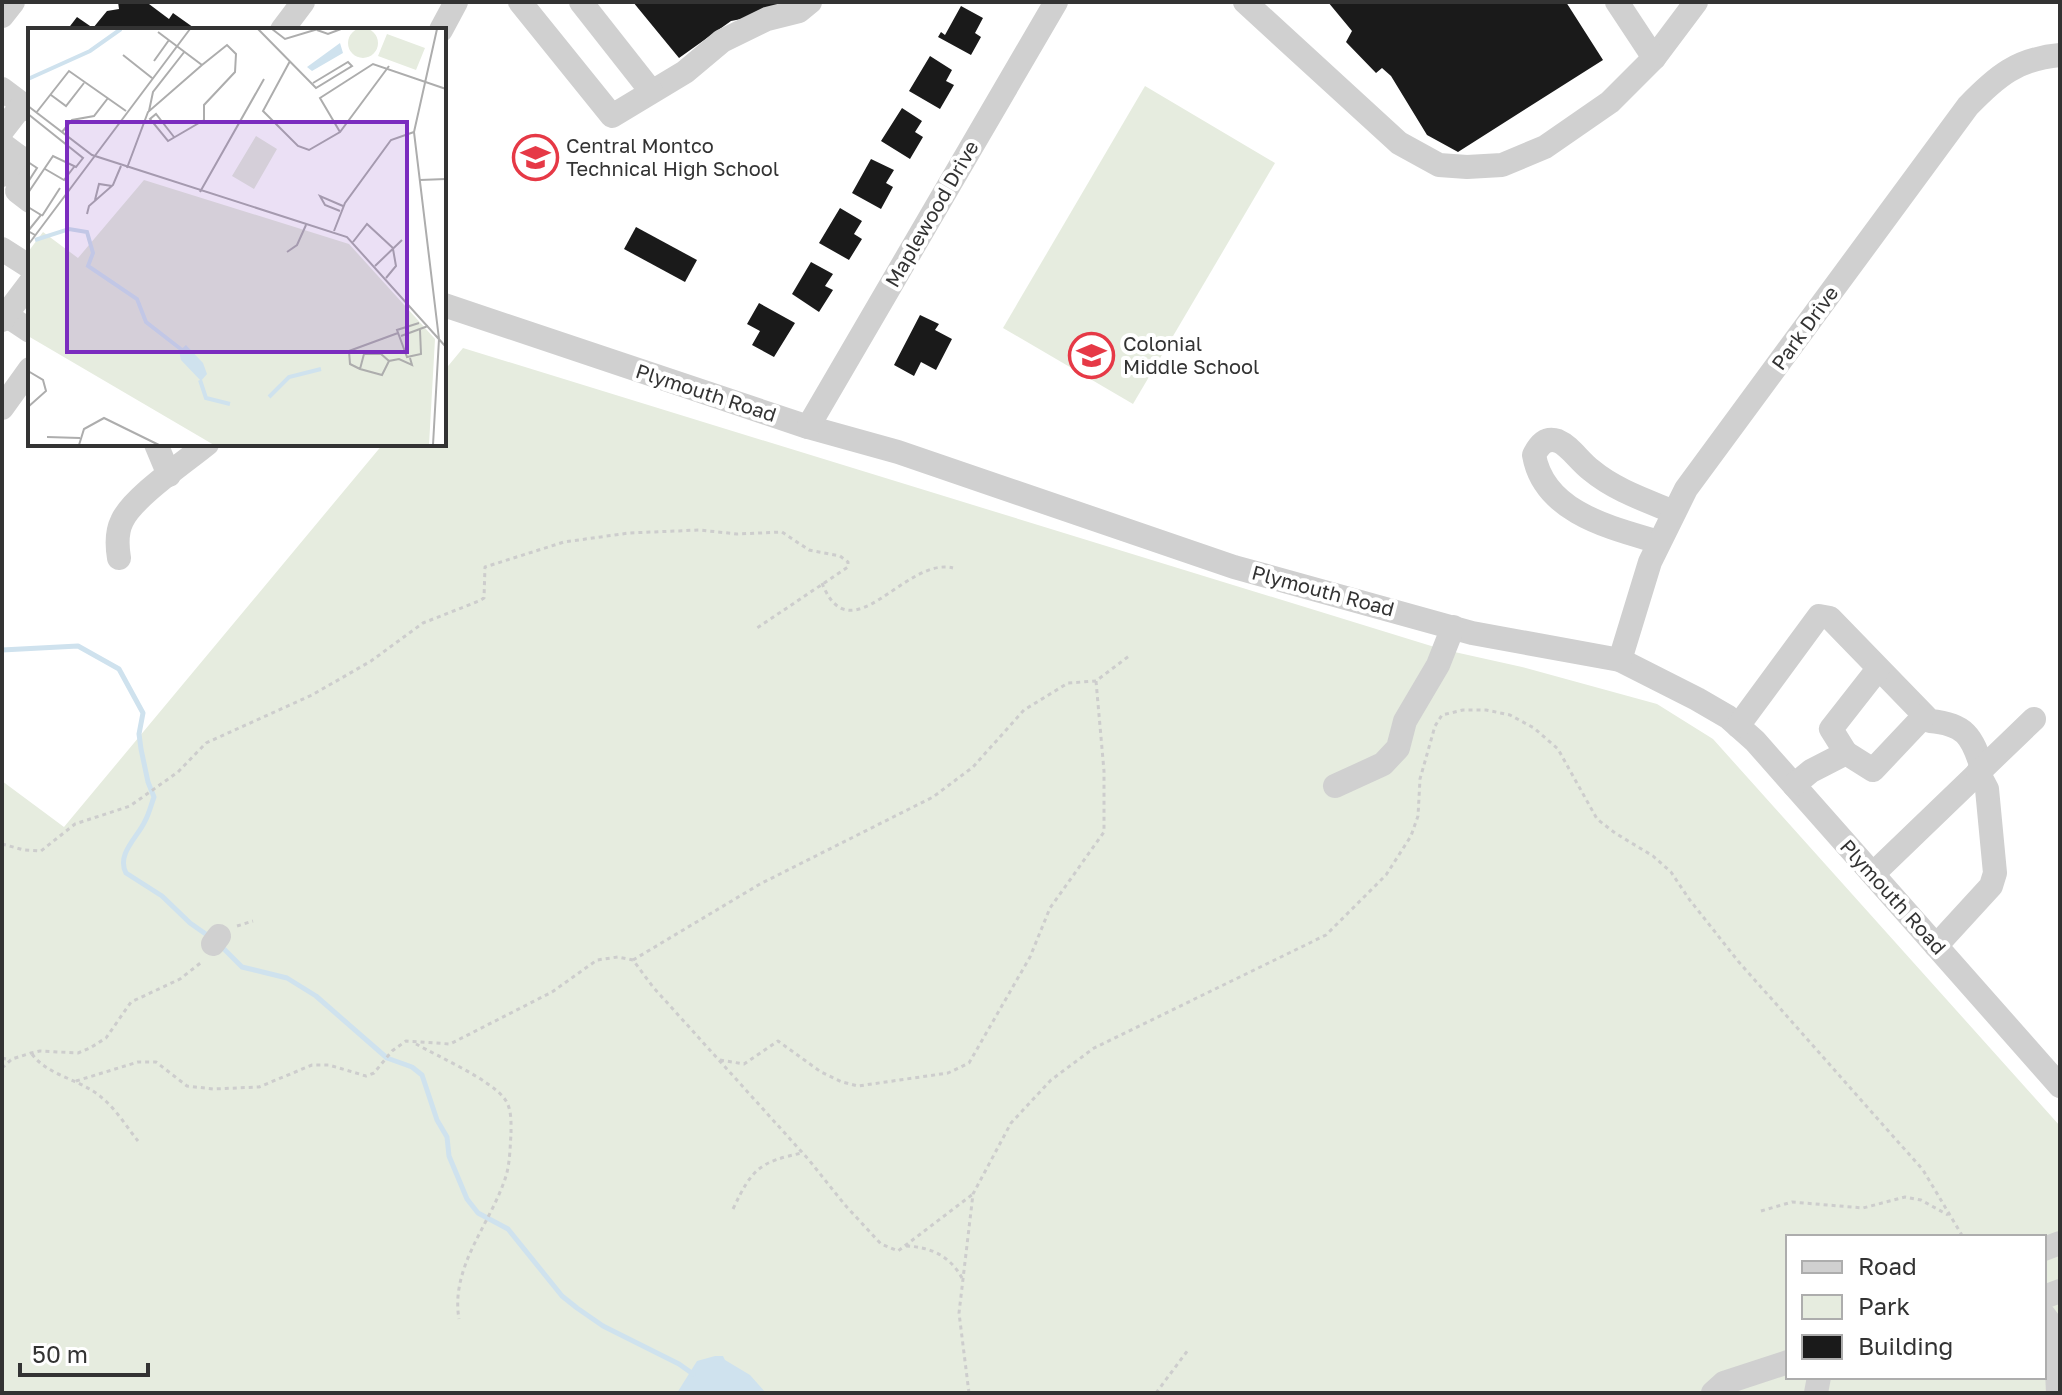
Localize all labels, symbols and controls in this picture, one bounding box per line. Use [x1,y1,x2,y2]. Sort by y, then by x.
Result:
inset map [28,28,446,446]
place label: Central Montco Technical High School [566,133,779,180]
school or university icon: Central Montco Technical High School [511,134,559,182]
street label: Maplewood Drive [879,136,983,291]
street label: Park Drive [1766,281,1843,374]
place label: Colonial Middle School [1123,331,1259,378]
school or university icon: Colonial Middle School [1068,332,1116,380]
street label: Plymouth Road [633,358,780,426]
street label: Plymouth Road [1249,559,1397,621]
street label: Plymouth Road [1836,834,1952,959]
legend [1786,1235,2046,1379]
text: Road [1858,1251,1917,1280]
text: Park [1858,1291,1910,1320]
scale bar [20,1327,148,1377]
text: Building [1858,1331,1953,1360]
text: 50 m [32,1339,88,1368]

